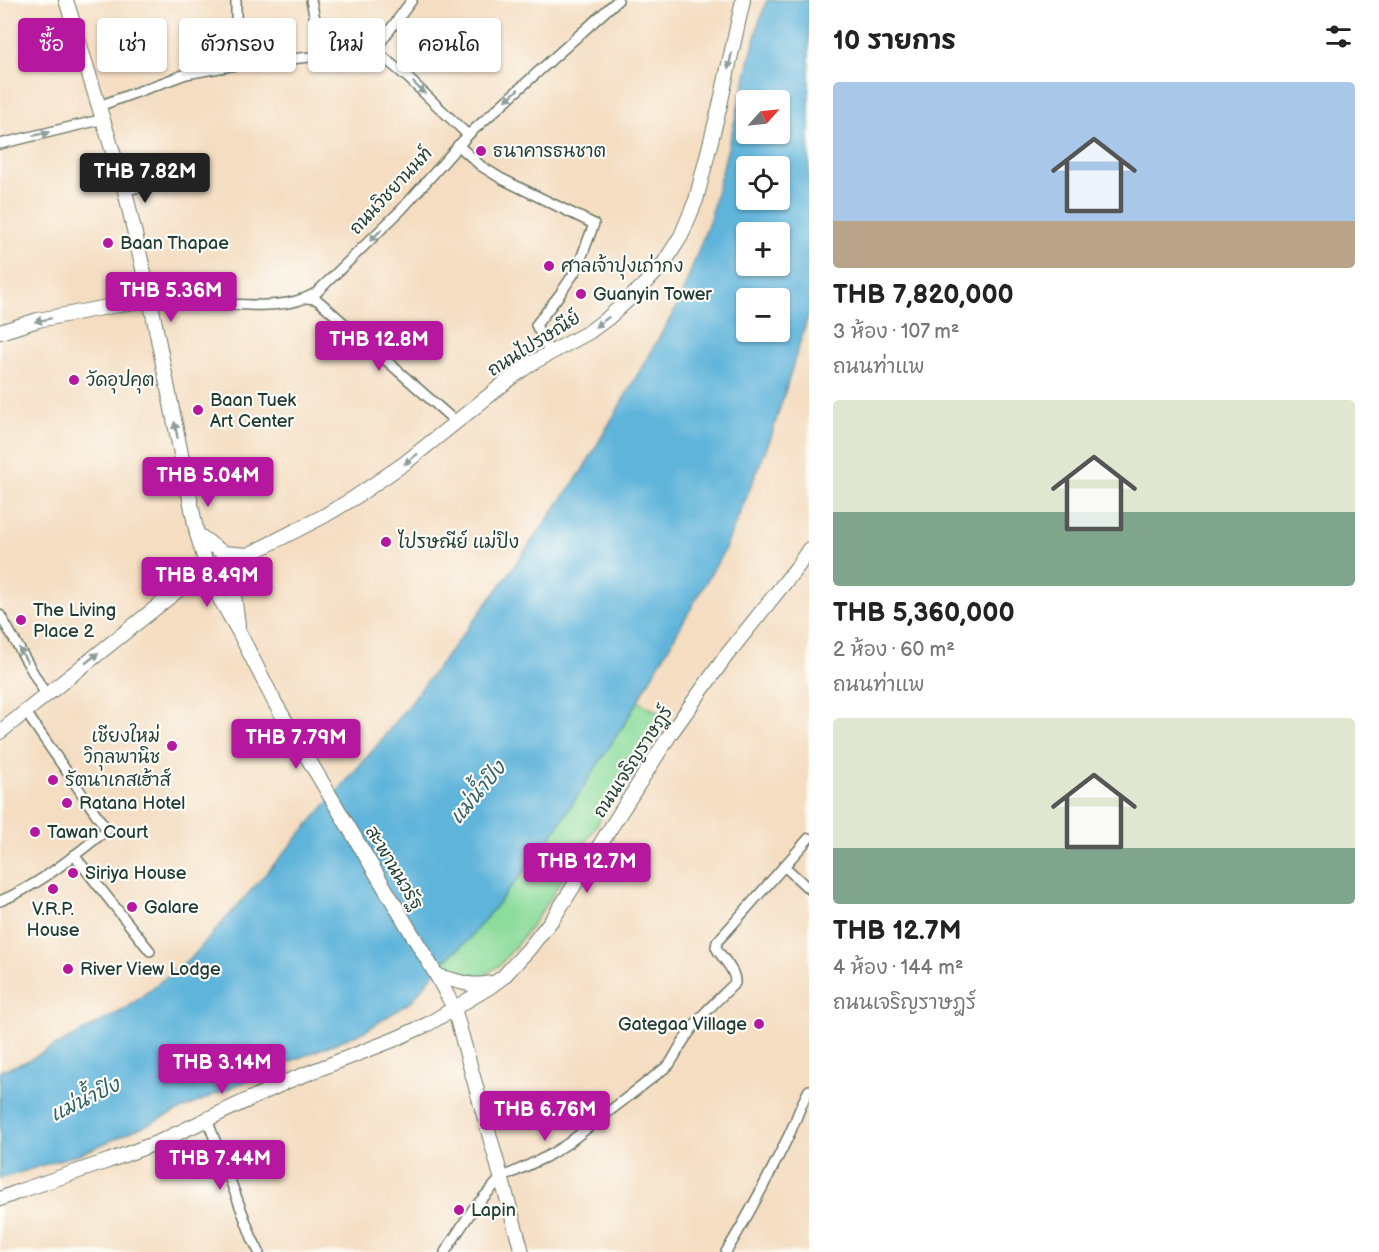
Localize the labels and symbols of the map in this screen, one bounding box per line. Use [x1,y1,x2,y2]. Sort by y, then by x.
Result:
one-way arrow [724,52,734,70]
one-way arrow [412,81,426,95]
one-way arrow [505,88,520,101]
north arrow [736,90,790,144]
one-way arrow [32,129,51,139]
street label: ถนนวิชยานนท์ [343,141,437,239]
place label: ธนาคารธนชาต [493,141,606,162]
marker: ธนาคารธนชาต [474,144,488,158]
pin: THB 7.82M [76,153,214,204]
one-way arrow [370,227,384,241]
place label: Baan Thapae [120,233,229,254]
marker: Baan Thapae [101,236,115,250]
place label: ศาลเจ้าปุงเถ่ากง [561,254,683,280]
marker: ศาลเจ้าปุงเถ่ากง [542,259,556,273]
pin: THB 5.36M [102,272,240,323]
place label: Guanyin Tower [593,284,712,305]
marker: Guanyin Tower [574,287,588,301]
street label: ถนนไปรษณีย์ [482,305,584,381]
one-way arrow [33,315,52,325]
one-way arrow [594,316,609,328]
pin: THB 12.8M [310,321,448,372]
place label: วัดอุปคุต [86,369,155,394]
marker: วัดอุปคุต [67,373,81,387]
place label: Baan Tuek Art Center [210,390,296,432]
marker: Baan Tuek Art Center [191,403,205,417]
one-way arrow [171,421,180,440]
one-way arrow [403,452,418,464]
pin: THB 5.04M [139,457,277,508]
place label: ไปรษณีย์ แม่ปิง [397,529,519,553]
marker: ไปรษณีย์ แม่ปิง [379,535,393,549]
pin: THB 8.49M [138,557,276,608]
place label: The Living Place 2 [33,600,116,642]
marker: The Living Place 2 [14,613,28,627]
one-way arrow [18,647,29,663]
one-way arrow [84,652,100,665]
street label: ถนนเจริญราษฎร์ [587,700,678,822]
pin: THB 7.79M [227,719,365,770]
place label: เชียงใหม่ วิกุลพานิช [83,723,160,771]
marker: เชียงใหม่ วิกุลพานิช [165,739,179,753]
water label: แม่น้ำปิง [440,751,512,829]
place label: รัตนาเกสเฮ้าส์ [65,767,172,791]
marker: รัตนาเกสเฮ้าส์ [46,773,60,787]
place label: Ratana Hotel [79,793,185,814]
marker: Ratana Hotel [60,796,74,810]
place label: Tawan Court [47,822,149,843]
street label: สะพานนวรัฐ [360,822,428,914]
marker: Tawan Court [28,825,42,839]
pin: THB 12.7M [518,843,656,894]
place label: Siriya House [85,863,187,884]
marker: Siriya House [66,866,80,880]
marker: V.R.P. House [46,882,60,896]
place label: Galare [144,897,199,918]
place label: V.R.P. House [27,899,80,941]
marker: Galare [125,900,139,914]
place label: River View Lodge [80,959,221,980]
marker: River View Lodge [61,962,75,976]
place label: Gategaa Village [618,1014,747,1035]
marker: Gategaa Village [752,1017,766,1031]
pin: THB 3.14M [153,1044,291,1095]
water label: แม่น้ำปิง [43,1066,125,1127]
pin: THB 6.76M [476,1091,614,1142]
pin: THB 7.44M [151,1140,289,1191]
place label: Lapin [471,1200,516,1221]
marker: Lapin [452,1203,466,1217]

